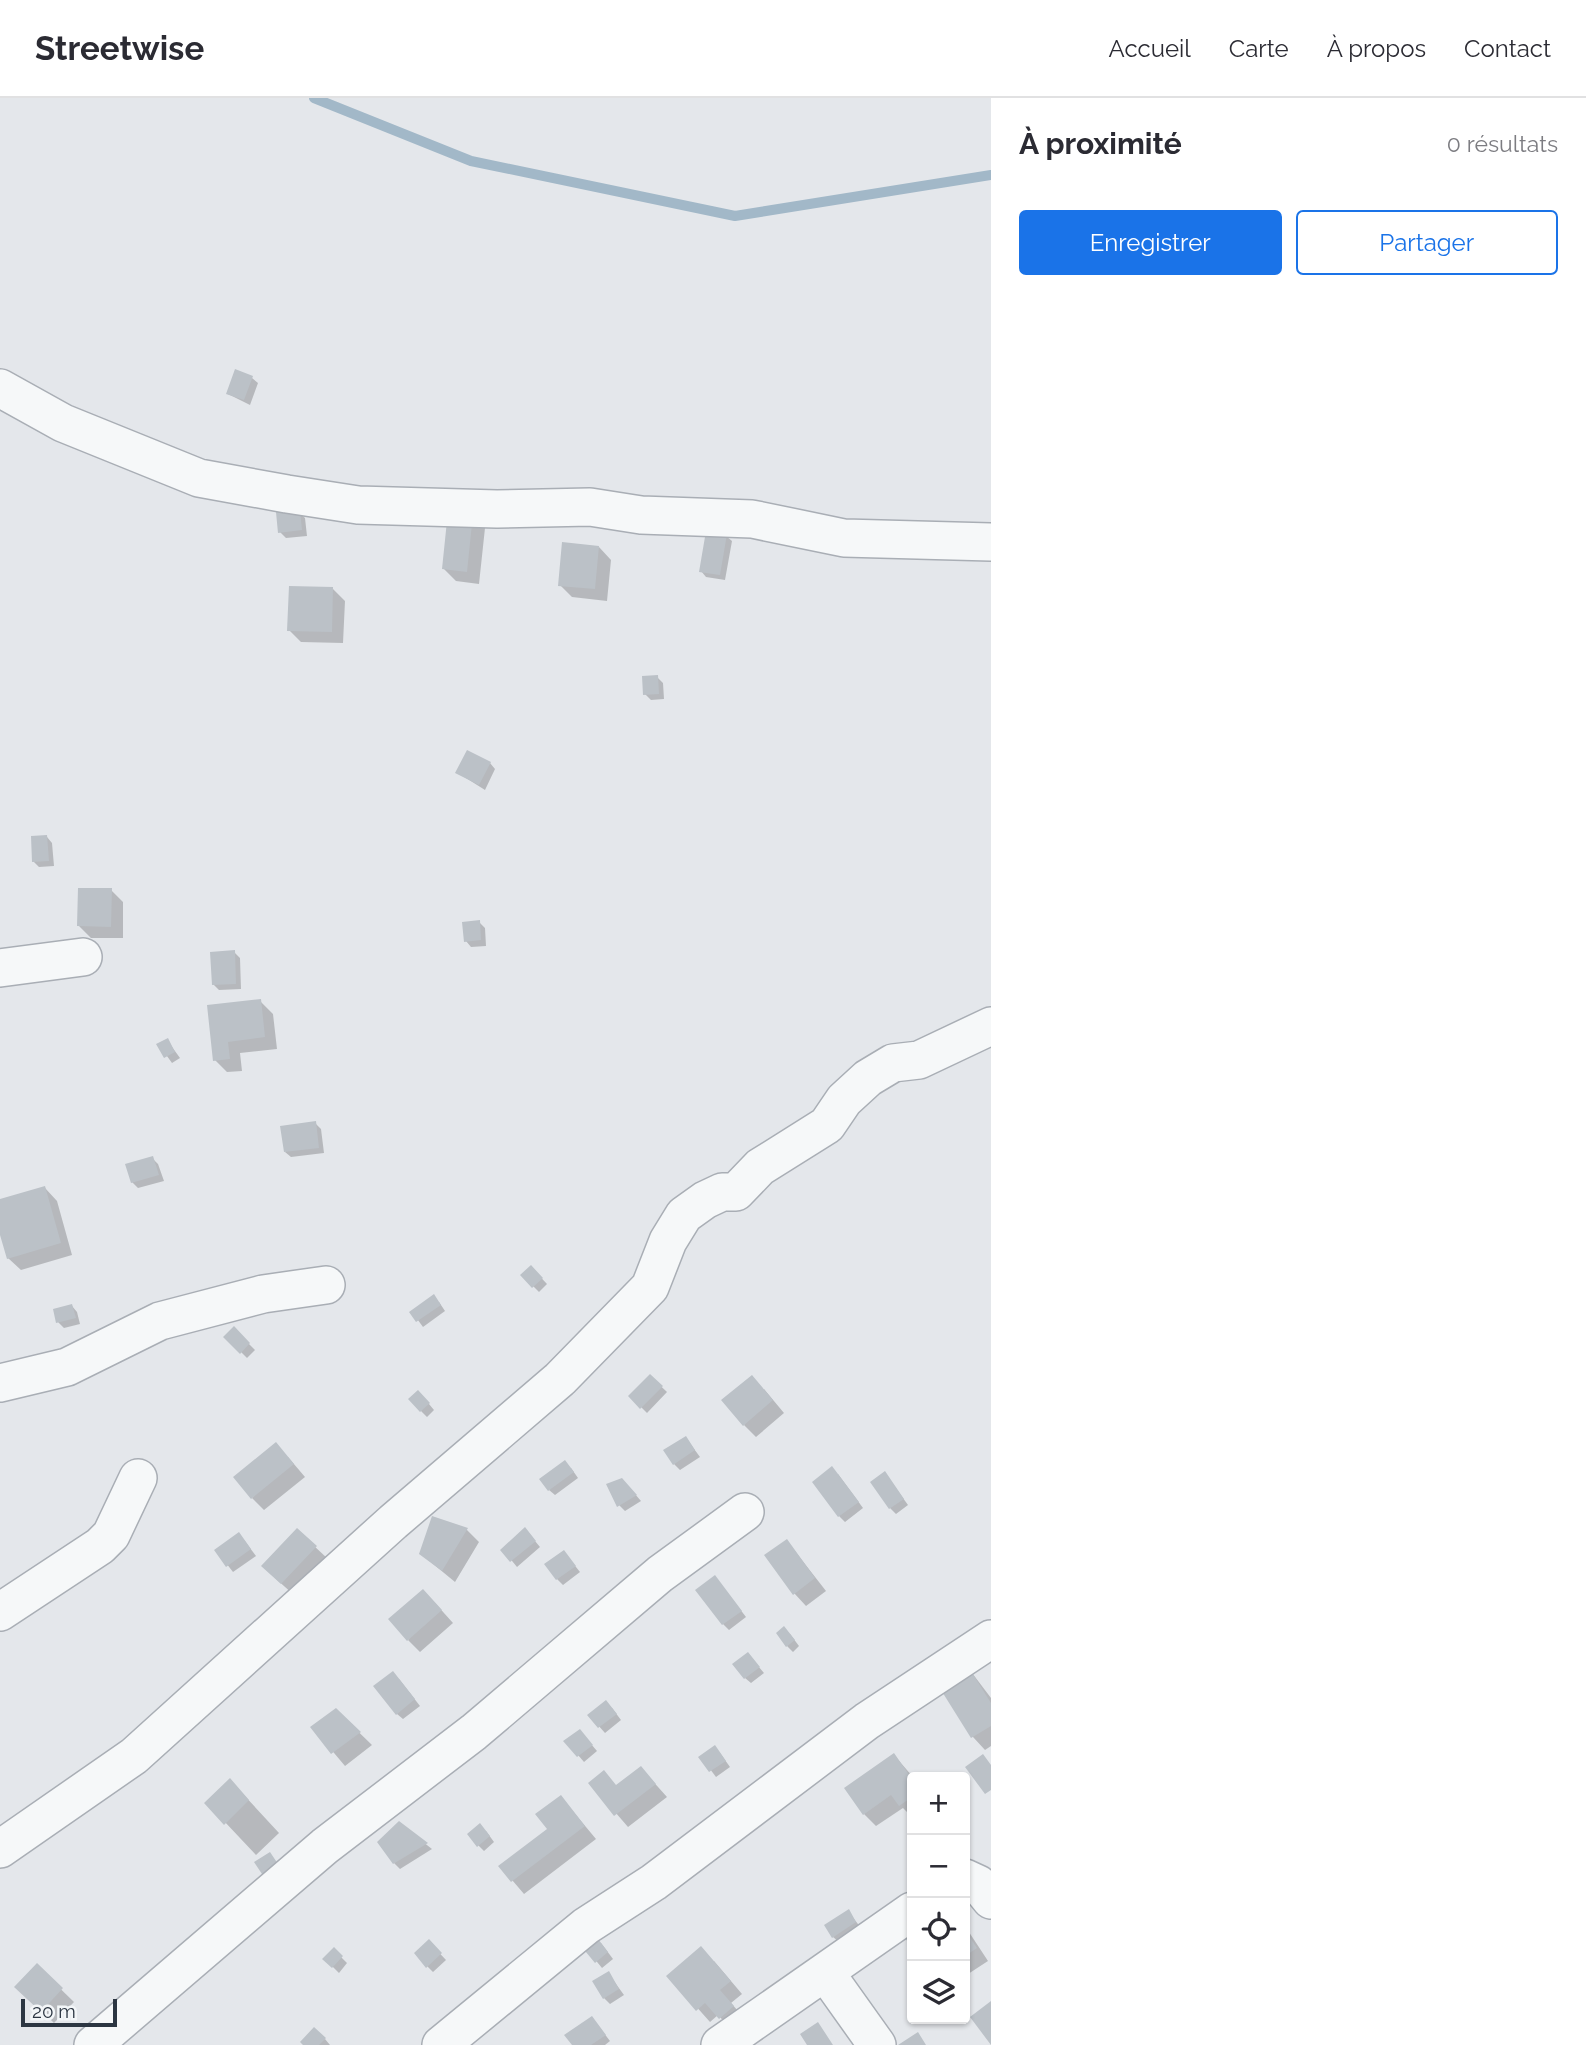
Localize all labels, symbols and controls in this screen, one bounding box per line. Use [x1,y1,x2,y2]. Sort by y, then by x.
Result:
text: Streetwise [35,29,204,68]
text: Accueil [1109,34,1191,63]
text: Carte [1229,34,1289,63]
text: À propos [1327,34,1426,63]
text: Contact [1464,34,1551,63]
text: À proximité [1019,126,1182,161]
text: 0 résultats [1447,130,1558,157]
button: Enregistrer [1019,210,1282,275]
button: Partager [1296,210,1558,275]
map controls [907,1772,970,2024]
button: + [907,1772,970,1835]
button: − [907,1835,970,1898]
button: locate [907,1898,970,1961]
button: layers [907,1961,970,2024]
scale bar [21,1996,117,2028]
text: 20 m [32,2000,76,2022]

